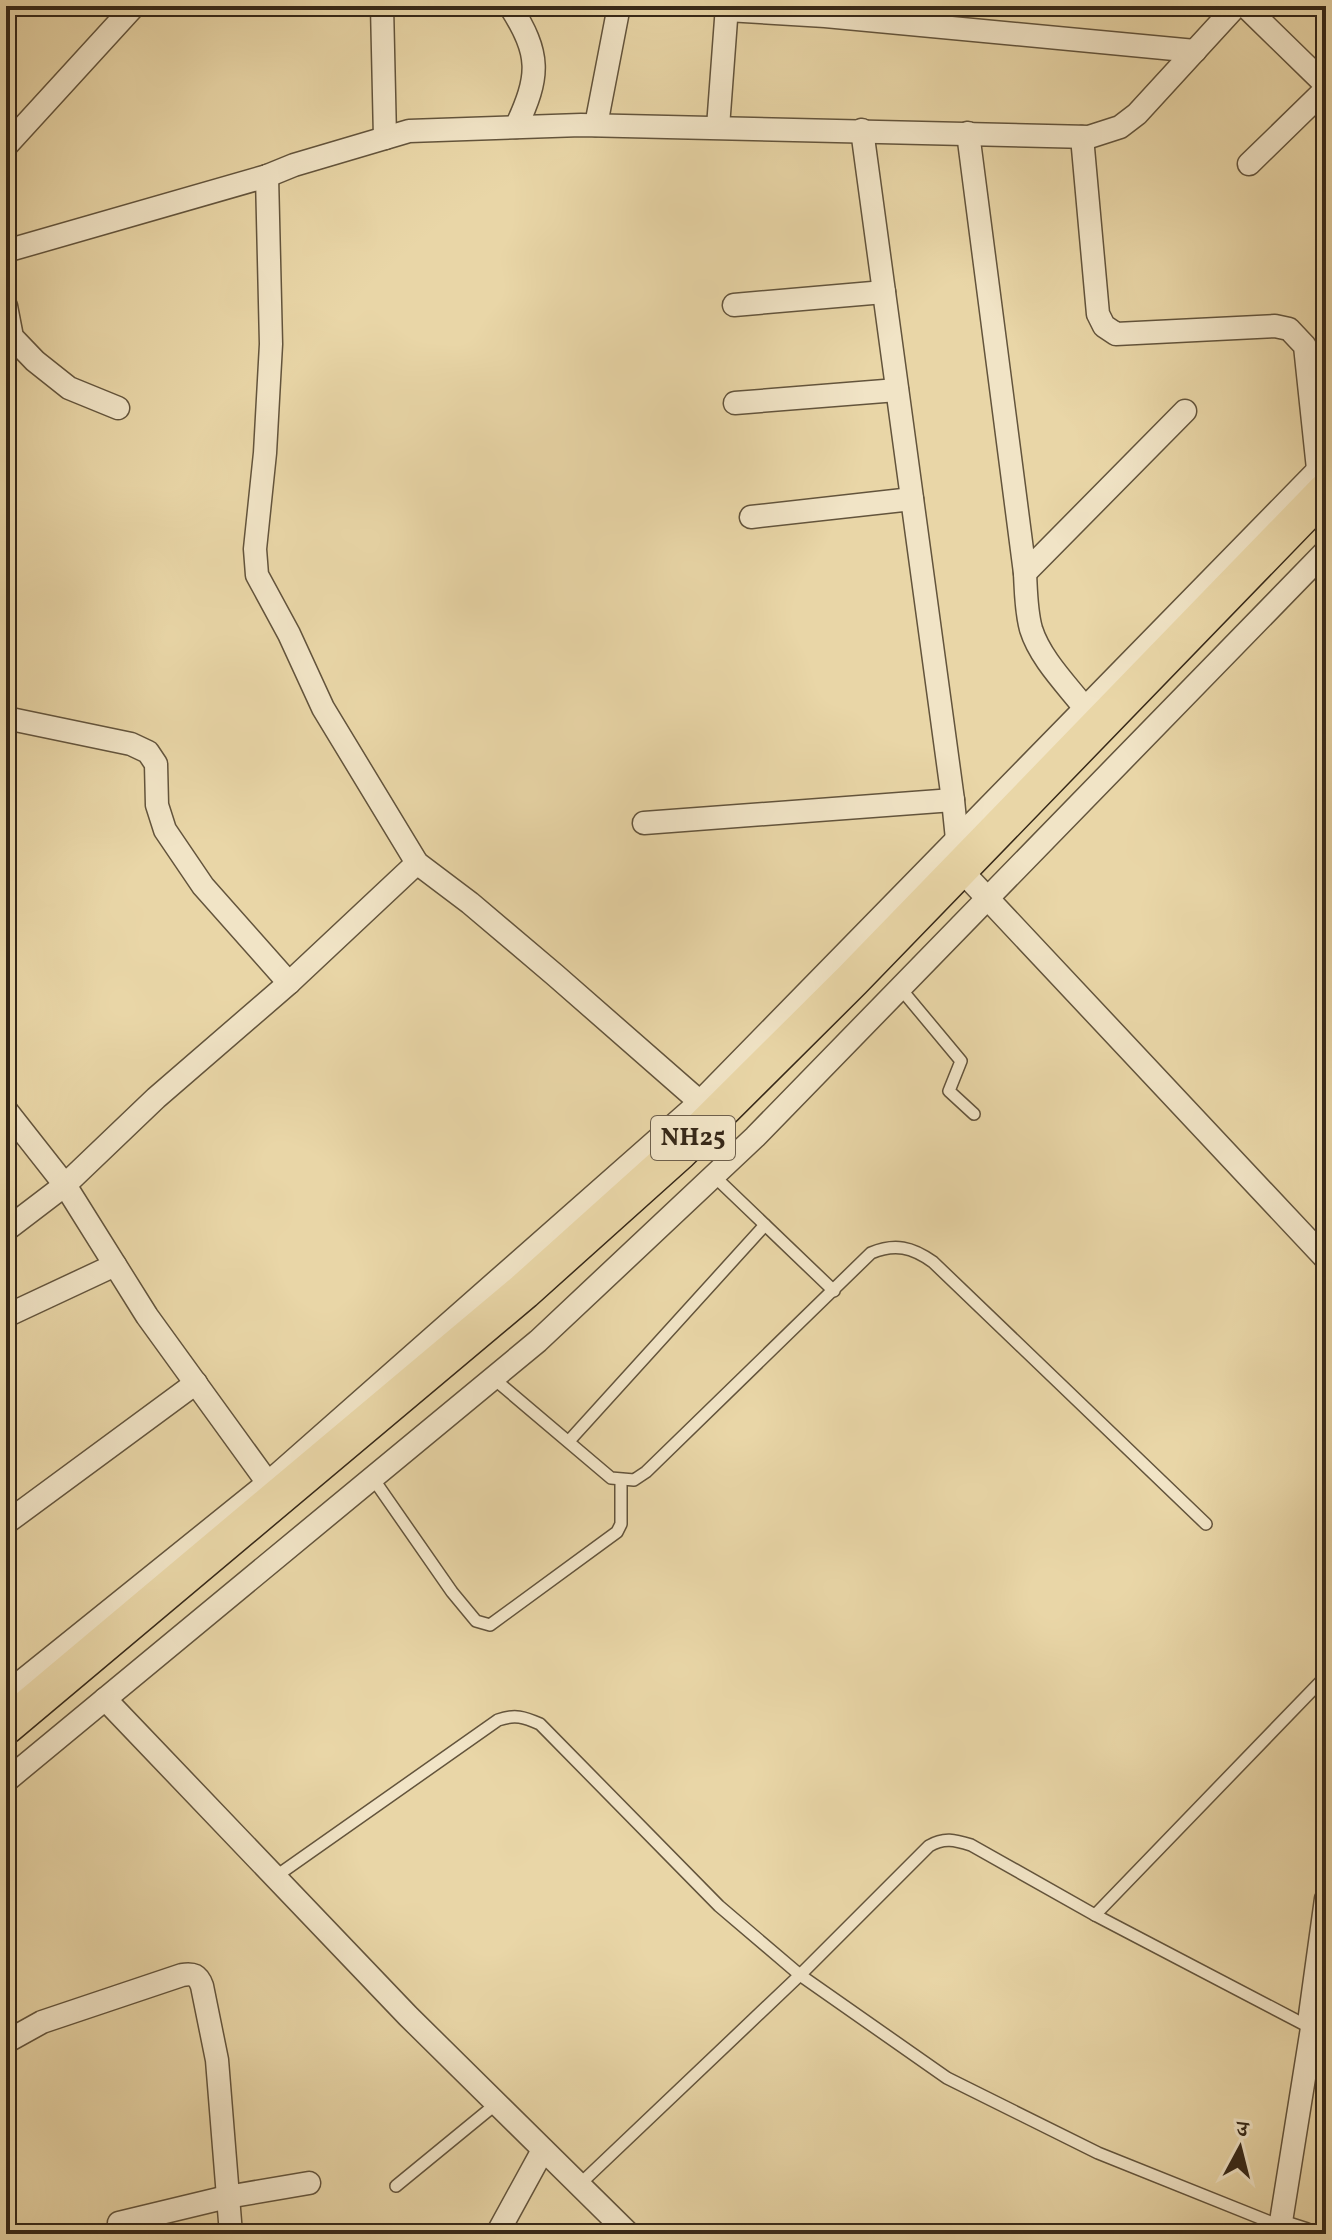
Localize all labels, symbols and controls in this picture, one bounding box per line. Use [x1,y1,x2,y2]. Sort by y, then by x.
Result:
road number: NH25 [651,1116,735,1160]
north arrow [1200,2108,1280,2188]
text: उ [1233,2114,1251,2147]

